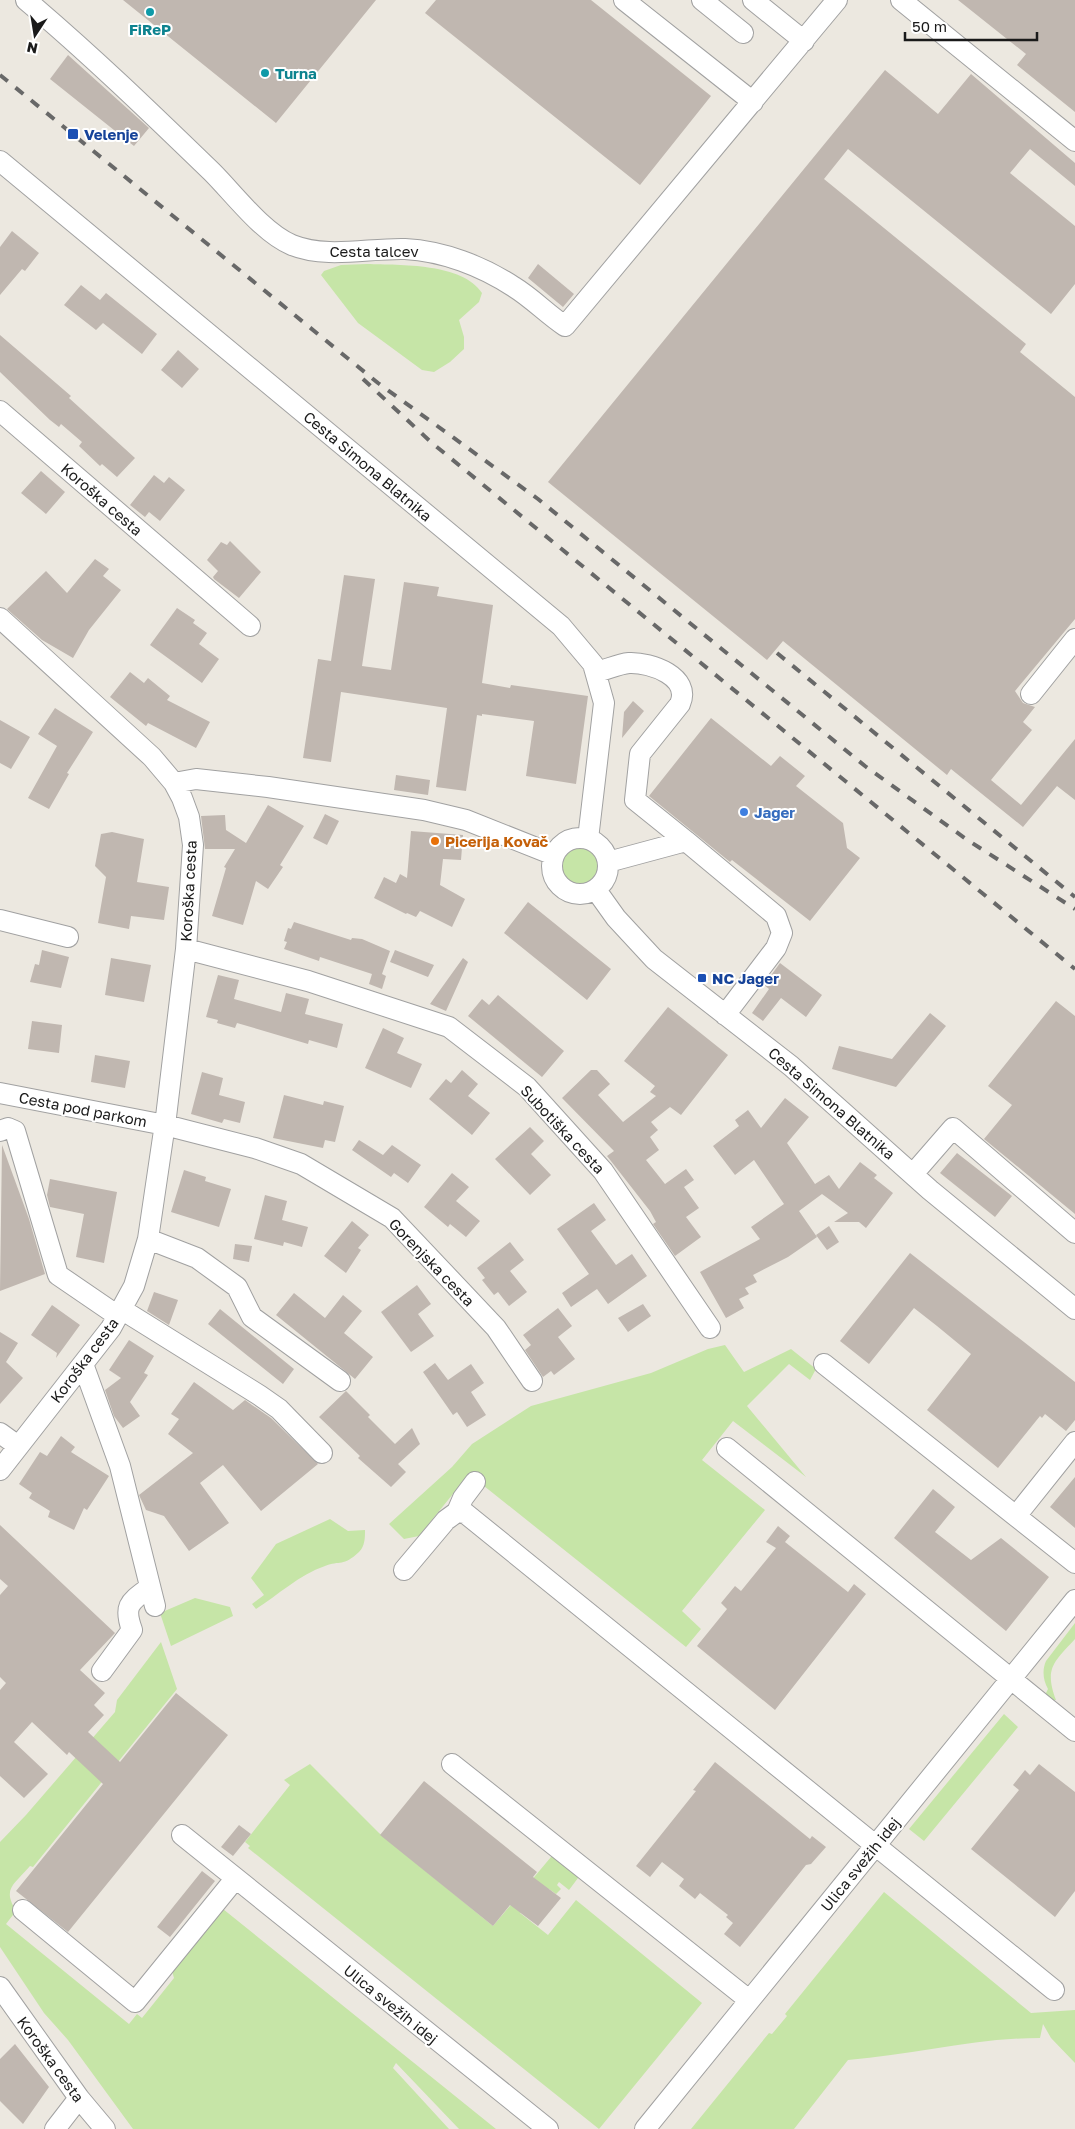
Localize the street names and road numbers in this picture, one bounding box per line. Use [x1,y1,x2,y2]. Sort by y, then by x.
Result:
street label: Cesta talcev [329,242,419,260]
street label: Cesta Simona Blatnika [300,407,436,525]
street label: Koroška cesta [58,459,146,539]
street label: Koroška cesta [176,840,200,942]
street label: Cesta Simona Blatnika [765,1043,899,1163]
street label: Subotiška cesta [517,1081,609,1177]
street label: Cesta pod parkom [17,1088,149,1130]
street label: Gorenjska cesta [386,1214,478,1310]
street label: Koroška cesta [46,1314,122,1406]
street label: Ulica svežih idej [817,1813,903,1915]
street label: Ulica svežih idej [340,1961,442,2047]
street label: Koroška cesta [14,2013,88,2105]

